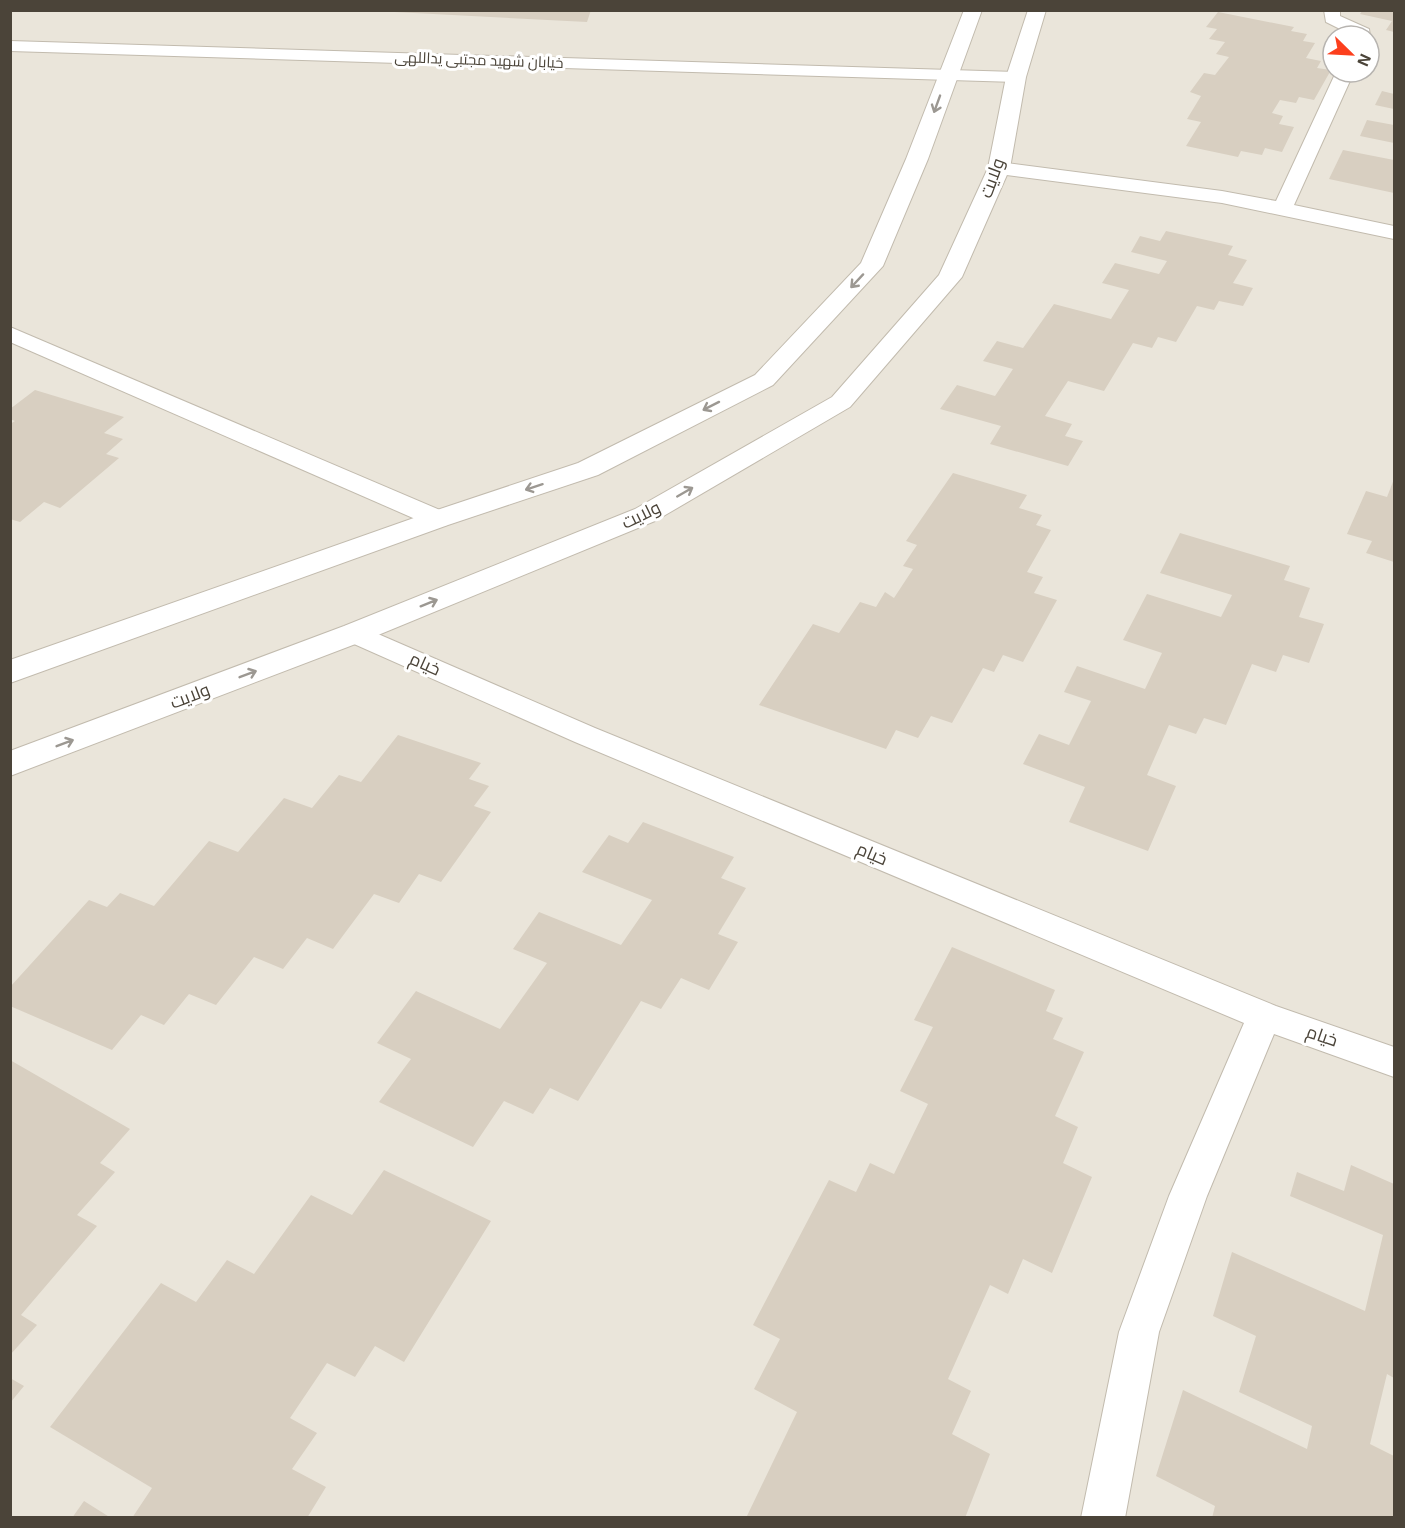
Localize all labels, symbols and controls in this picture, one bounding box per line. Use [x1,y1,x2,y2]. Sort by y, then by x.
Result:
north arrow [1321,24,1381,84]
street label: خیابان شهید مجتبی یداللهی [394,47,564,73]
text: N [1354,51,1376,69]
one-way arrow [930,94,941,113]
street label: ولایت [974,155,1009,201]
one-way arrow [850,273,864,288]
one-way arrow [702,401,720,413]
one-way arrow [525,482,544,493]
one-way arrow [676,486,693,498]
street label: ولایت [617,495,664,534]
one-way arrow [420,597,438,608]
street label: خیام [406,647,444,681]
one-way arrow [238,668,256,679]
street label: ولایت [167,677,213,714]
one-way arrow [55,737,74,748]
street label: خیام [853,837,891,871]
street label: خیام [1303,1019,1341,1053]

